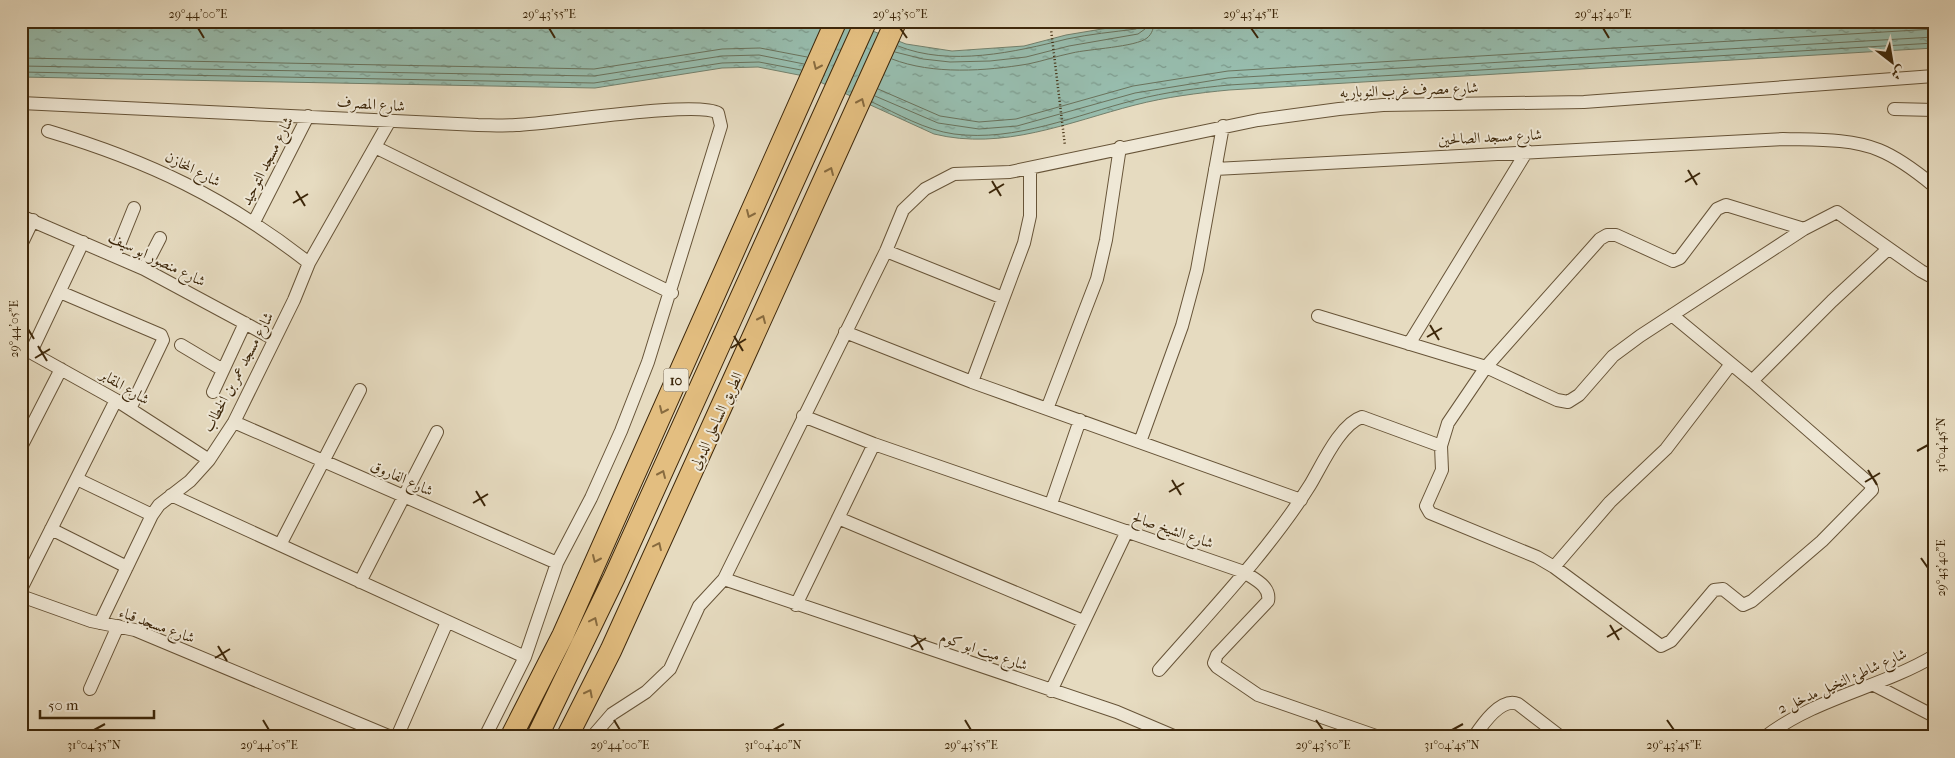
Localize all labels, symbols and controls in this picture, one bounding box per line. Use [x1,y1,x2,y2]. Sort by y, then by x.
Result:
text: 29°44'00"E [169,7,227,21]
text: 29°43'55"E [522,7,576,21]
text: 29°43'50"E [872,7,928,21]
text: 29°43'45"E [1223,7,1279,21]
text: 29°43'40"E [1574,7,1632,21]
north arrow [1868,38,1918,88]
one-way arrow [812,61,823,70]
text: ش [1888,62,1909,84]
street label: شارع مصرف غرب النوباريه [1339,79,1479,105]
street label: شارع المصرف [336,93,406,119]
one-way arrow [854,98,865,107]
street label: شارع مسجد التوحيد [237,114,301,210]
street label: شارع مسجد الصالحين [1437,125,1543,153]
street label: شارع المخازن [160,147,224,194]
one-way arrow [823,167,834,176]
one-way arrow [746,209,757,218]
street label: شارع منصور ابو سيف [104,228,208,294]
text: 29°44'05"E [7,300,21,358]
street label: شارع مسجد عمر بن الخطاب [199,309,281,437]
one-way arrow [756,315,767,324]
street label: شارع المقابر [93,364,153,412]
road number: 10 [664,368,688,392]
street label: الطريق الساحلى الدولى [685,369,748,474]
one-way arrow [658,405,669,414]
text: 31°04'45"N [1934,417,1948,473]
street label: شارع الفاروق [366,456,436,503]
one-way arrow [655,470,666,479]
street label: شارع الشيخ صالح [1129,508,1216,557]
text: 29°43'40"E [1934,539,1948,597]
one-way arrow [652,542,662,551]
one-way arrow [592,554,603,563]
street label: شارع مسجد قباء [115,603,197,651]
one-way arrow [588,617,598,626]
street label: شارع ميت ابو كوم [936,628,1030,678]
street label: شارع شاطئ النخيل مدخل 2 [1775,644,1911,721]
scale bar [40,688,154,720]
one-way arrow [583,689,593,698]
text: 50 m [48,696,79,714]
text: 31°04'35"N [67,738,121,752]
text: 29°44'05"E [240,738,298,752]
text: 29°44'00"E [591,738,649,752]
text: 31°04'40"N [744,738,802,752]
text: 29°43'55"E [944,738,998,752]
text: 29°43'50"E [1295,738,1351,752]
text: 31°04'45"N [1424,738,1480,752]
text: 29°43'45"E [1646,738,1702,752]

